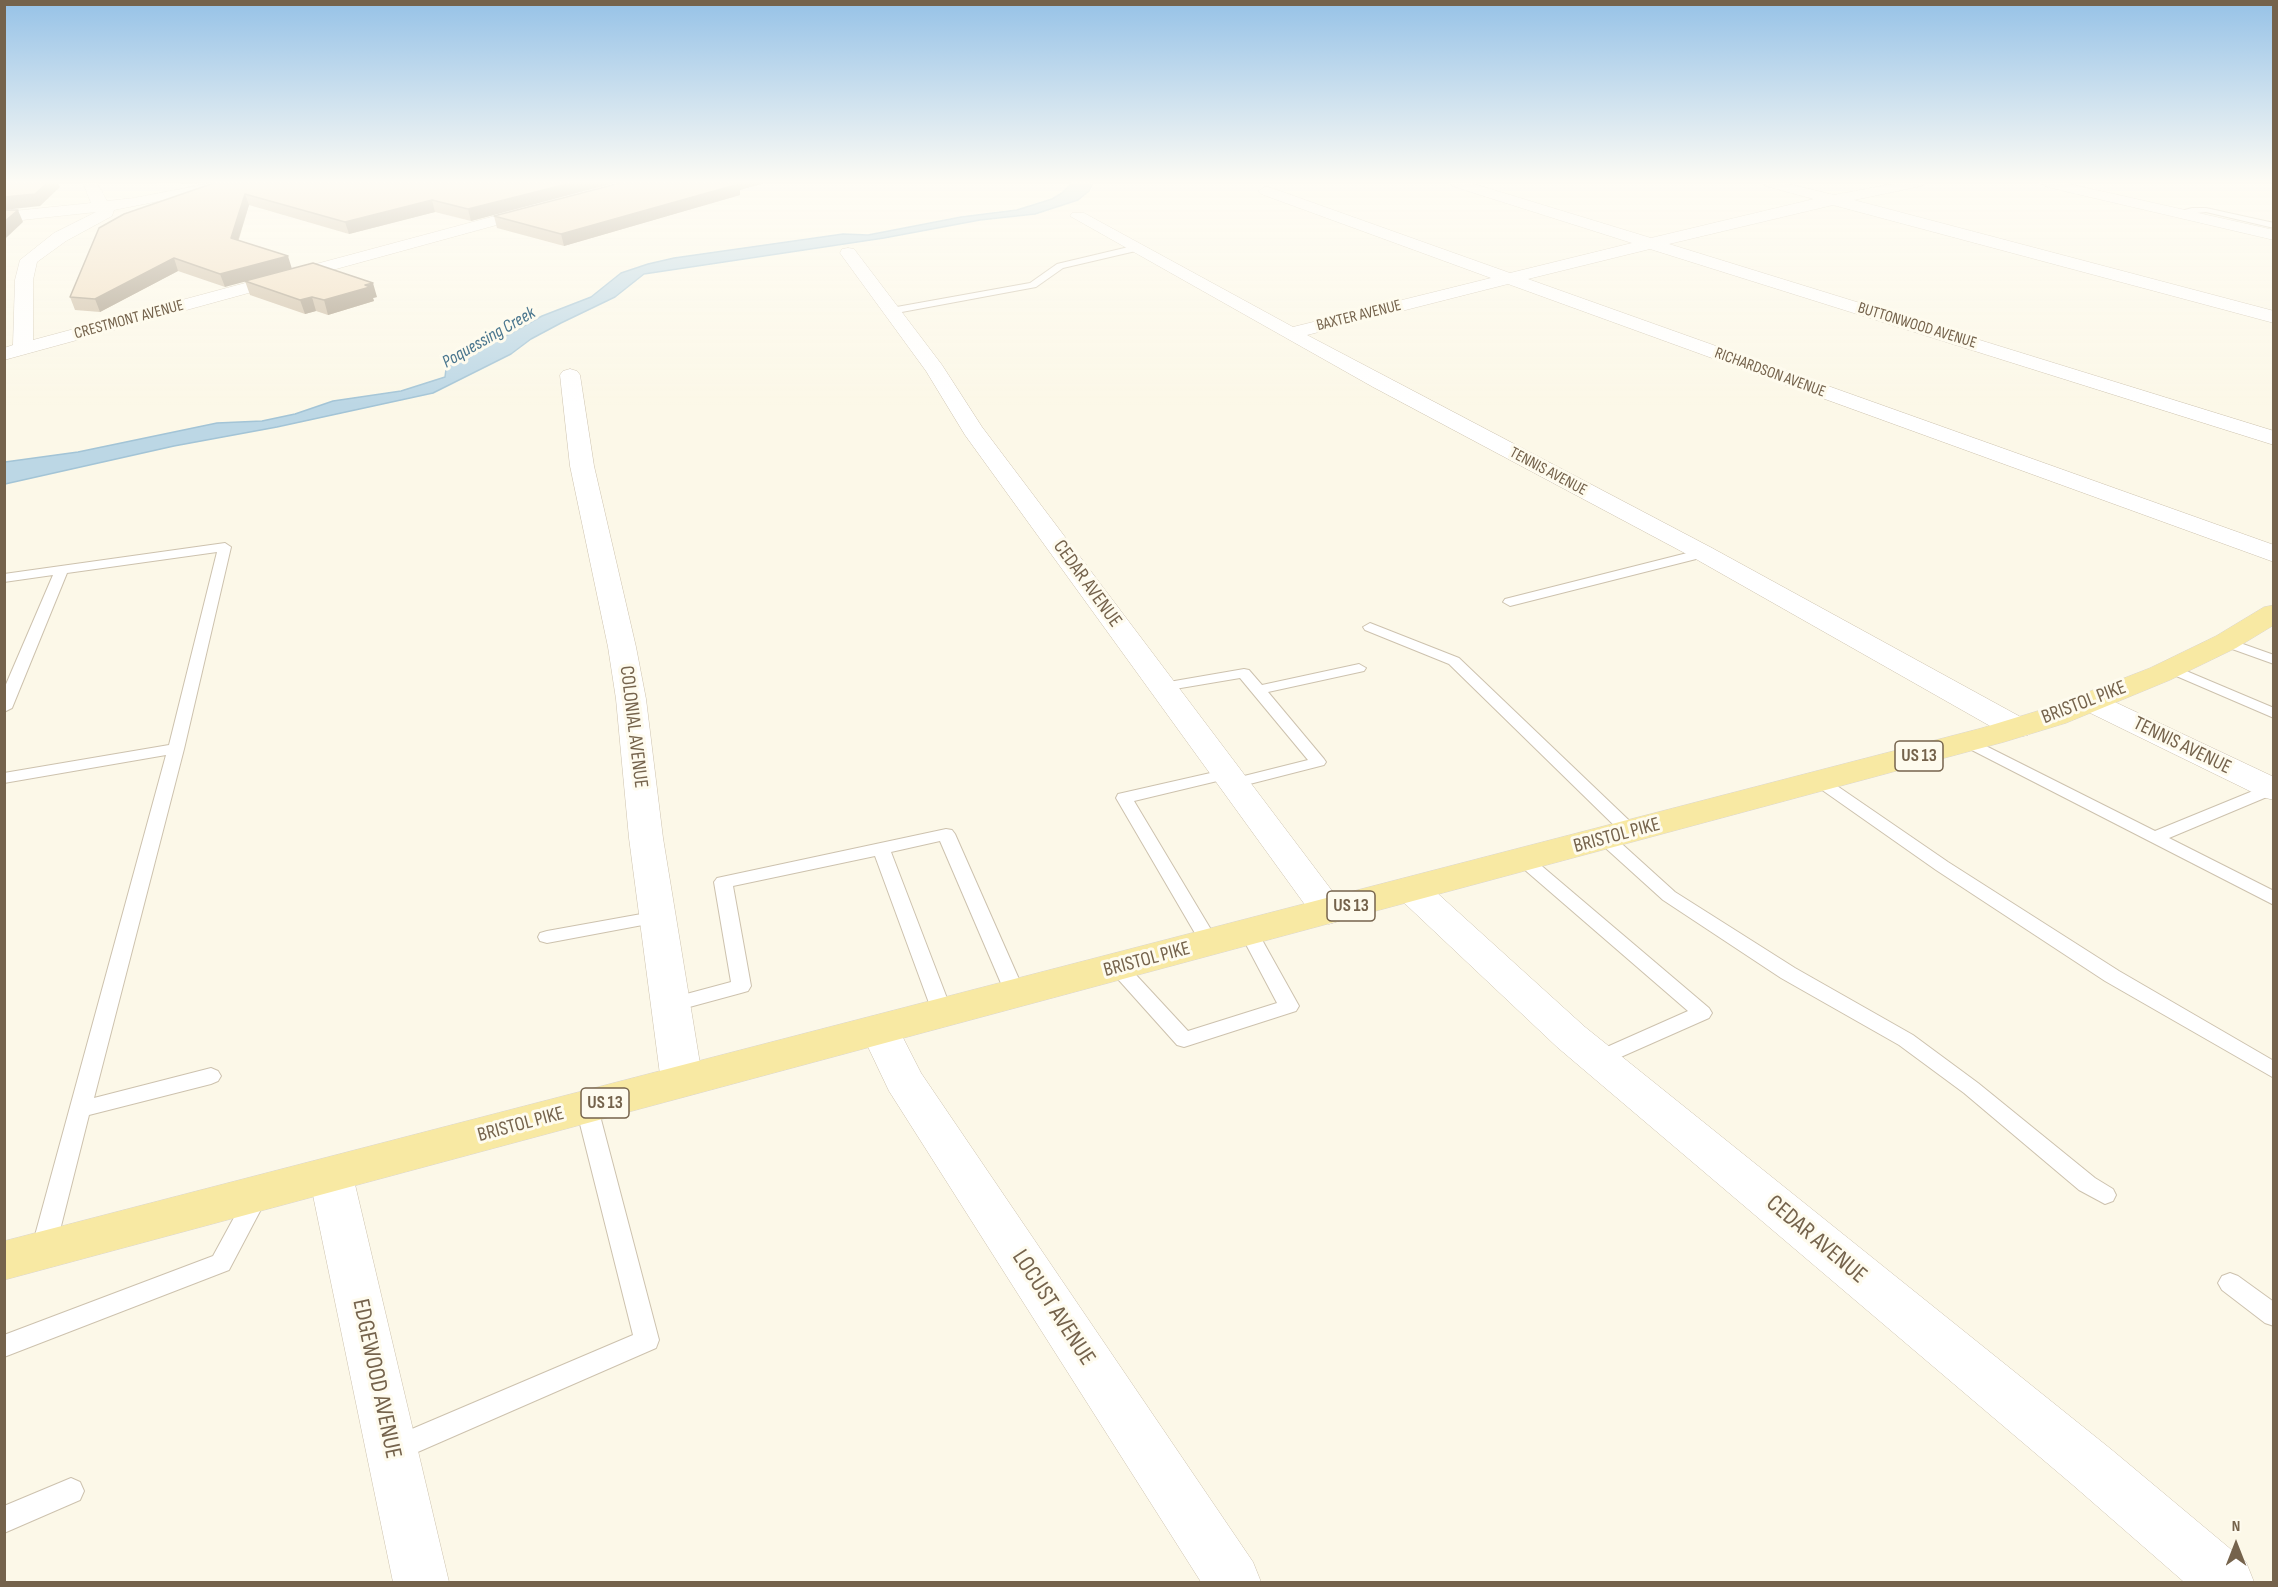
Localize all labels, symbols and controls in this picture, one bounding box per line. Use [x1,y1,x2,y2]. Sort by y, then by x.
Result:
street label: CRESTMONT AVENUE [72,296,186,344]
street label: BAXTER AVENUE [1315,296,1403,336]
street label: BUTTONWOOD AVENUE [1855,299,1979,353]
water label: Poquessing Creek [439,303,539,373]
street label: RICHARDSON AVENUE [1712,344,1828,402]
street label: TENNIS AVENUE [1506,444,1590,500]
street label: CEDAR AVENUE [1047,536,1127,632]
street label: COLONIAL AVENUE [614,664,652,790]
street label: BRISTOL PIKE [2038,676,2130,730]
street label: TENNIS AVENUE [2129,712,2235,780]
road number: US 13 [1895,741,1943,771]
street label: BRISTOL PIKE [1571,813,1663,859]
road number: US 13 [1327,891,1375,921]
street label: BRISTOL PIKE [1101,937,1193,983]
road number: US 13 [581,1088,629,1118]
street label: BRISTOL PIKE [475,1102,567,1148]
street label: CEDAR AVENUE [1760,1190,1872,1290]
street label: LOCUST AVENUE [1005,1245,1101,1371]
street label: EDGEWOOD AVENUE [345,1296,407,1462]
north arrow [2206,1515,2266,1575]
text: N [2232,1517,2240,1536]

